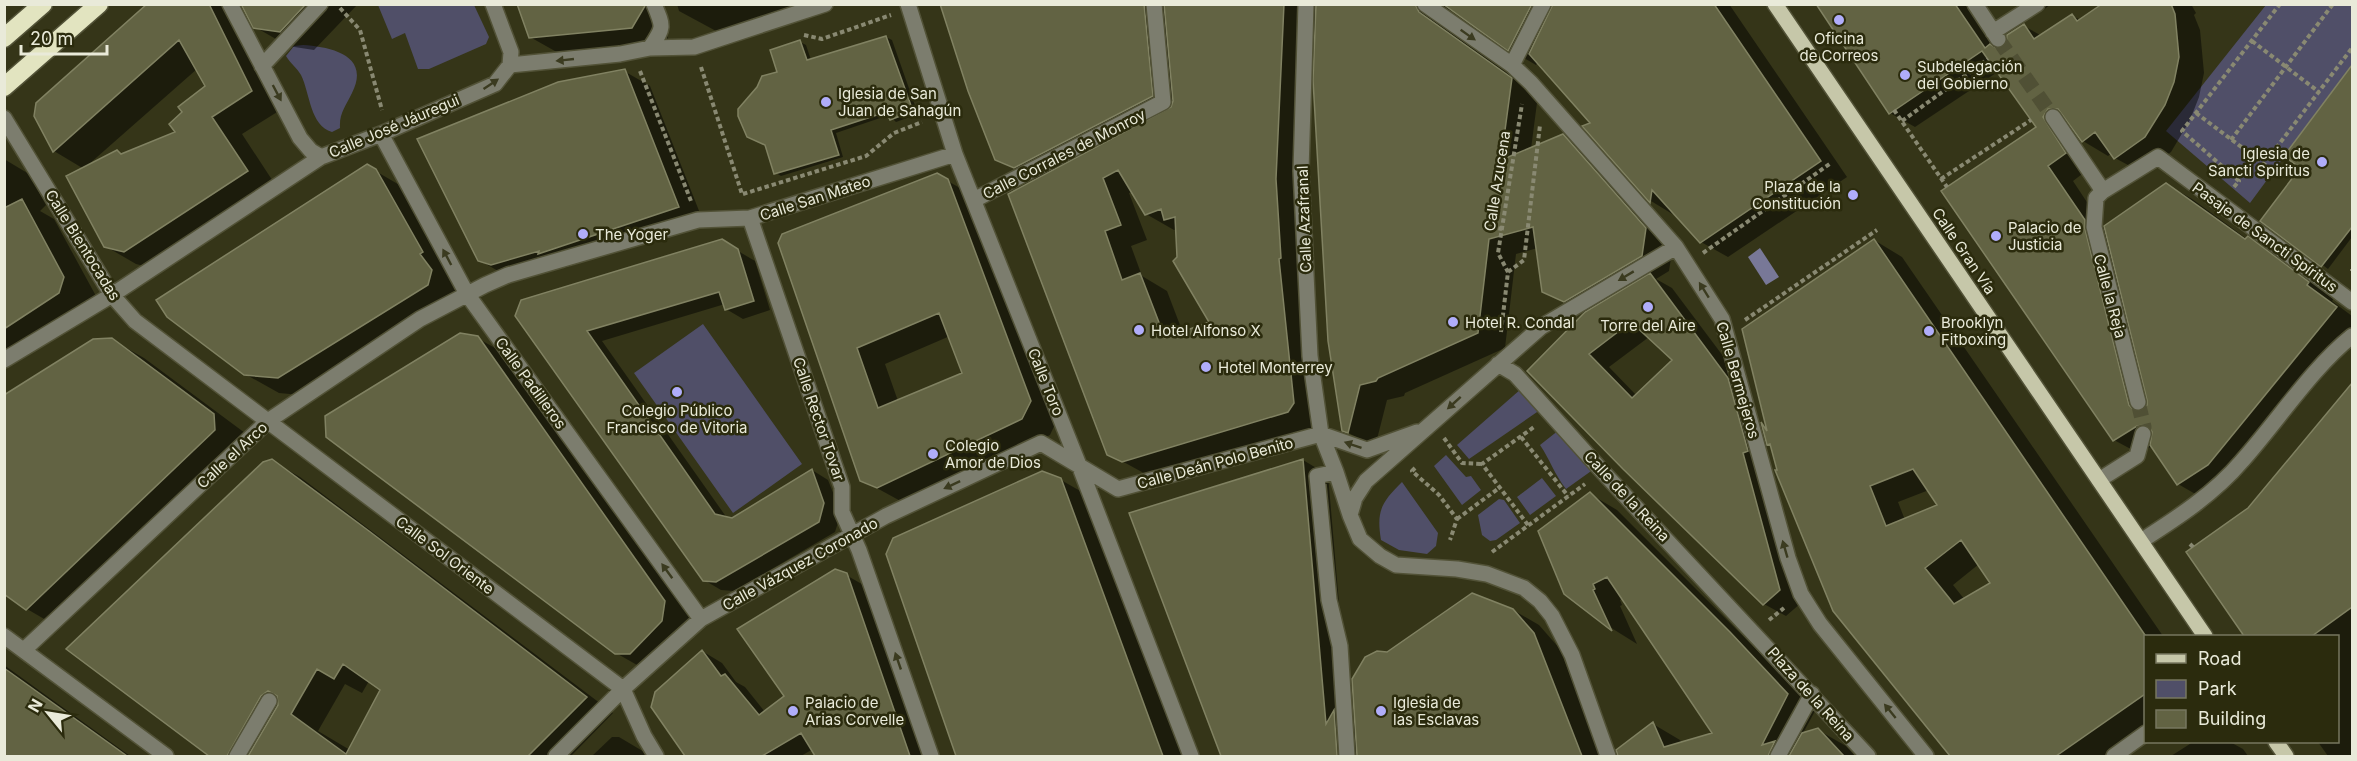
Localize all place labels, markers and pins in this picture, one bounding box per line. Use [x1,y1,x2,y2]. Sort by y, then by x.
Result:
marker: Oficina de Correos [1832,13,1846,27]
place label: Oficina de Correos [1799,29,1879,65]
place label: Subdelegación del Gobierno [1917,57,2023,93]
marker: Subdelegación del Gobierno [1898,68,1912,82]
place label: Iglesia de San Juan de Sahagún [838,84,961,120]
marker: Iglesia de San Juan de Sahagún [819,95,833,109]
place label: Iglesia de Sancti Spiritus [2208,144,2310,180]
marker: Iglesia de Sancti Spiritus [2315,155,2329,169]
place label: Plaza de la Constitución [1752,177,1841,213]
marker: Plaza de la Constitución [1846,188,1860,202]
place label: Palacio de Justicia [2008,218,2081,254]
place label: The Yoger [595,225,668,244]
marker: The Yoger [576,227,590,241]
marker: Palacio de Justicia [1989,229,2003,243]
marker: Torre del Aire [1641,300,1655,314]
place label: Hotel R. Condal [1465,313,1575,332]
place label: Brooklyn Fitboxing [1941,313,2006,349]
marker: Hotel R. Condal [1446,315,1460,329]
place label: Torre del Aire [1600,316,1696,335]
place label: Hotel Alfonso X [1151,321,1261,340]
marker: Hotel Alfonso X [1132,323,1146,337]
marker: Brooklyn Fitboxing [1922,324,1936,338]
place label: Hotel Monterrey [1218,358,1333,377]
marker: Hotel Monterrey [1199,360,1213,374]
marker: Colegio Público Francisco de Vitoria [670,385,684,399]
place label: Colegio Público Francisco de Vitoria [606,401,748,437]
place label: Colegio Amor de Dios [945,436,1041,472]
marker: Colegio Amor de Dios [926,447,940,461]
place label: Palacio de Arias Corvelle [805,693,904,729]
place label: Iglesia de las Esclavas [1393,693,1479,729]
marker: Palacio de Arias Corvelle [786,704,800,718]
marker: Iglesia de las Esclavas [1374,704,1388,718]

